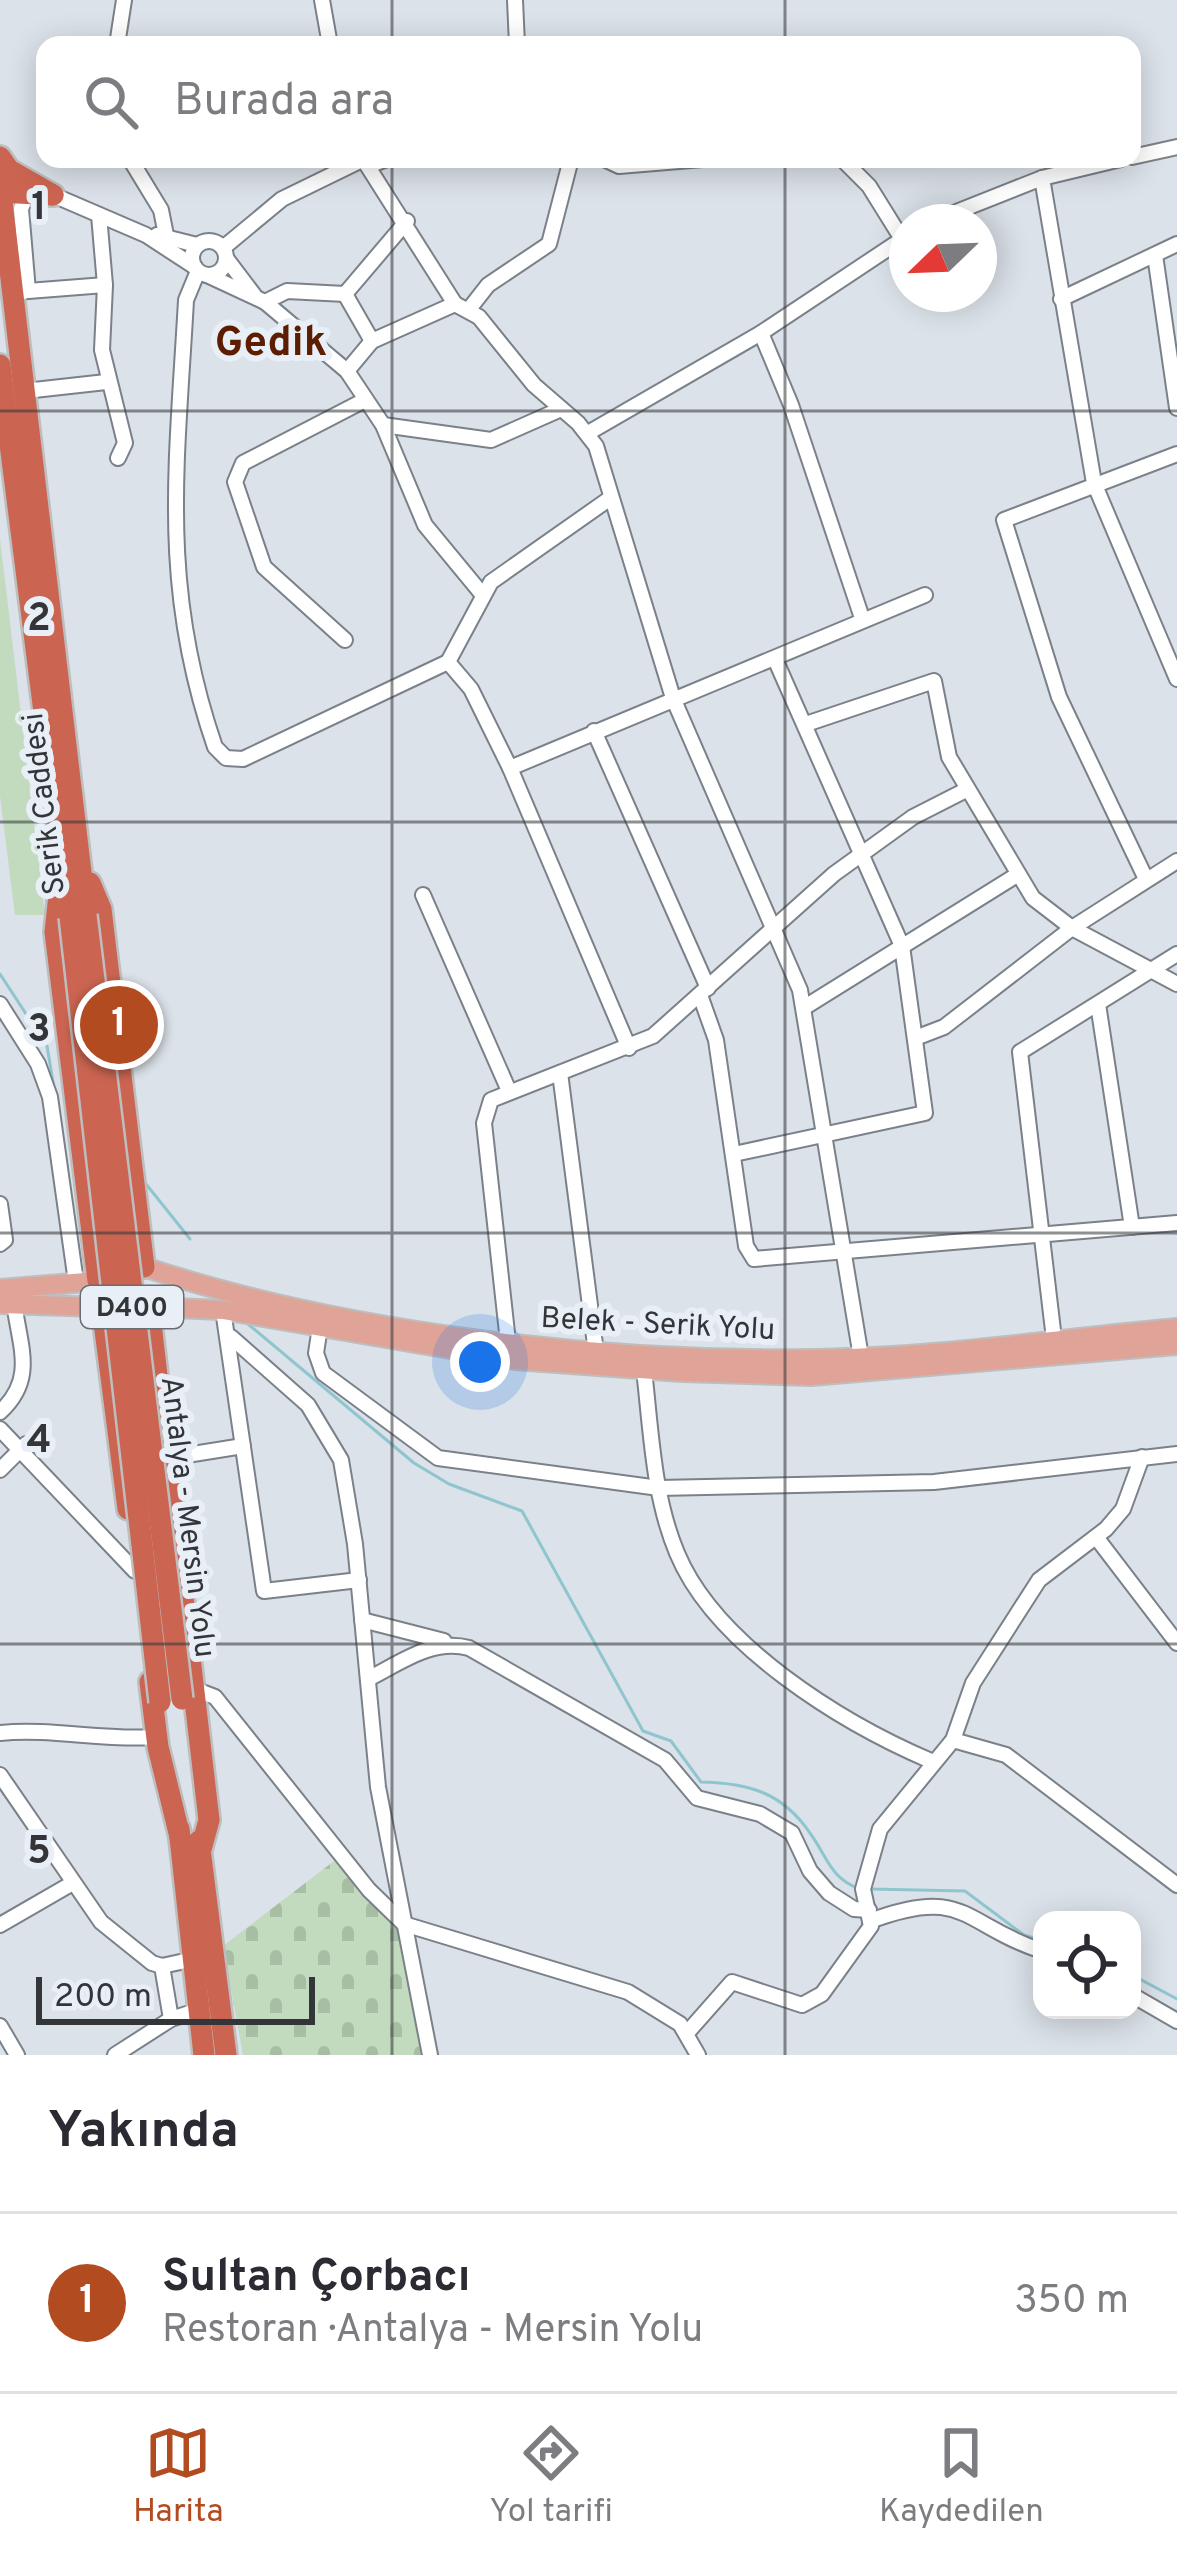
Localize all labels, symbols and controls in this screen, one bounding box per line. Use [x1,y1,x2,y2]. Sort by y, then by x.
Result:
search box [36,36,1141,168]
icon: search [78,69,144,135]
text: Burada ara [174,74,394,131]
text: 1 [31,185,47,234]
north arrow [889,204,997,312]
district label: Gedik [215,318,327,371]
text: 2 [27,596,51,645]
street label: Serik Caddesi [16,711,75,897]
pin: 1 [80,980,158,1070]
text: 3 [27,1007,51,1056]
road number: D400 [81,1286,183,1328]
street label: Belek - Serik Yolu [540,1301,776,1350]
your location [450,1332,510,1392]
street label: Antalya - Mersin Yolu [151,1375,222,1660]
text: 4 [26,1418,52,1467]
text: 5 [27,1829,51,1878]
map controls [1033,1911,1141,2019]
button: locate [1033,1911,1141,2019]
scale bar [36,1971,315,2024]
text: 200 m [54,1977,152,2019]
text: Yakında [48,2101,239,2166]
text: Sultan Çorbacı [162,2250,471,2307]
text: 1 [79,2278,95,2327]
text: 350 m [1014,2278,1129,2327]
text: Restoran · Antalya - Mersin Yolu [162,2307,703,2356]
tab: Harita [133,2420,224,2534]
tab: Yol tarifi [490,2420,613,2534]
tab: Kaydedilen [879,2420,1044,2534]

